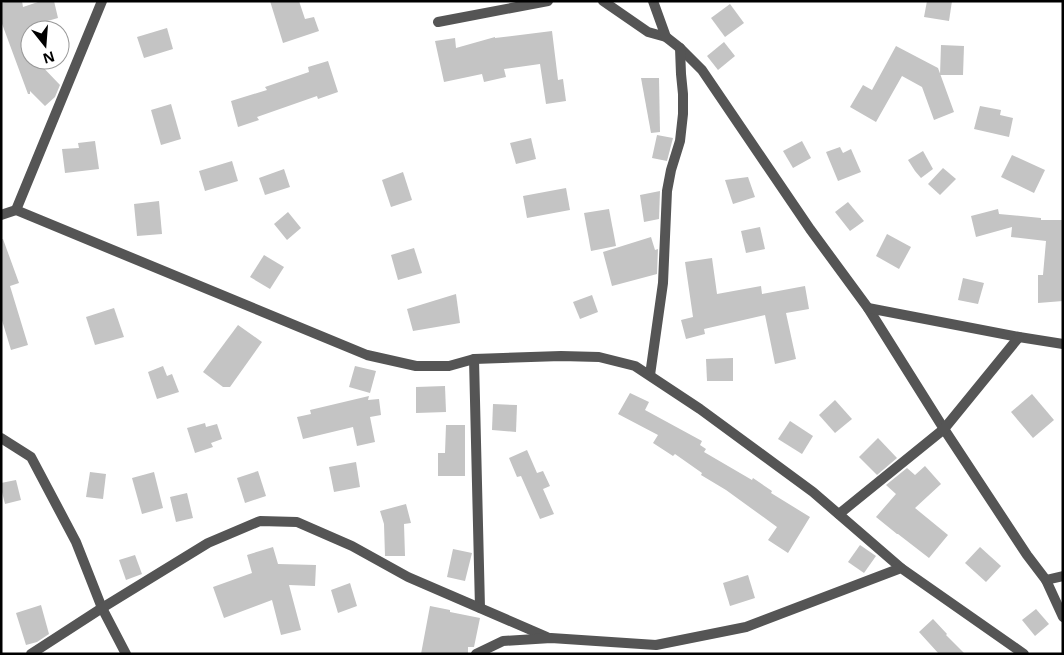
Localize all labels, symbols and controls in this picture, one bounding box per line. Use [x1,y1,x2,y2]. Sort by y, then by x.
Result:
north arrow [20,20,70,70]
text: N [41,47,57,69]

